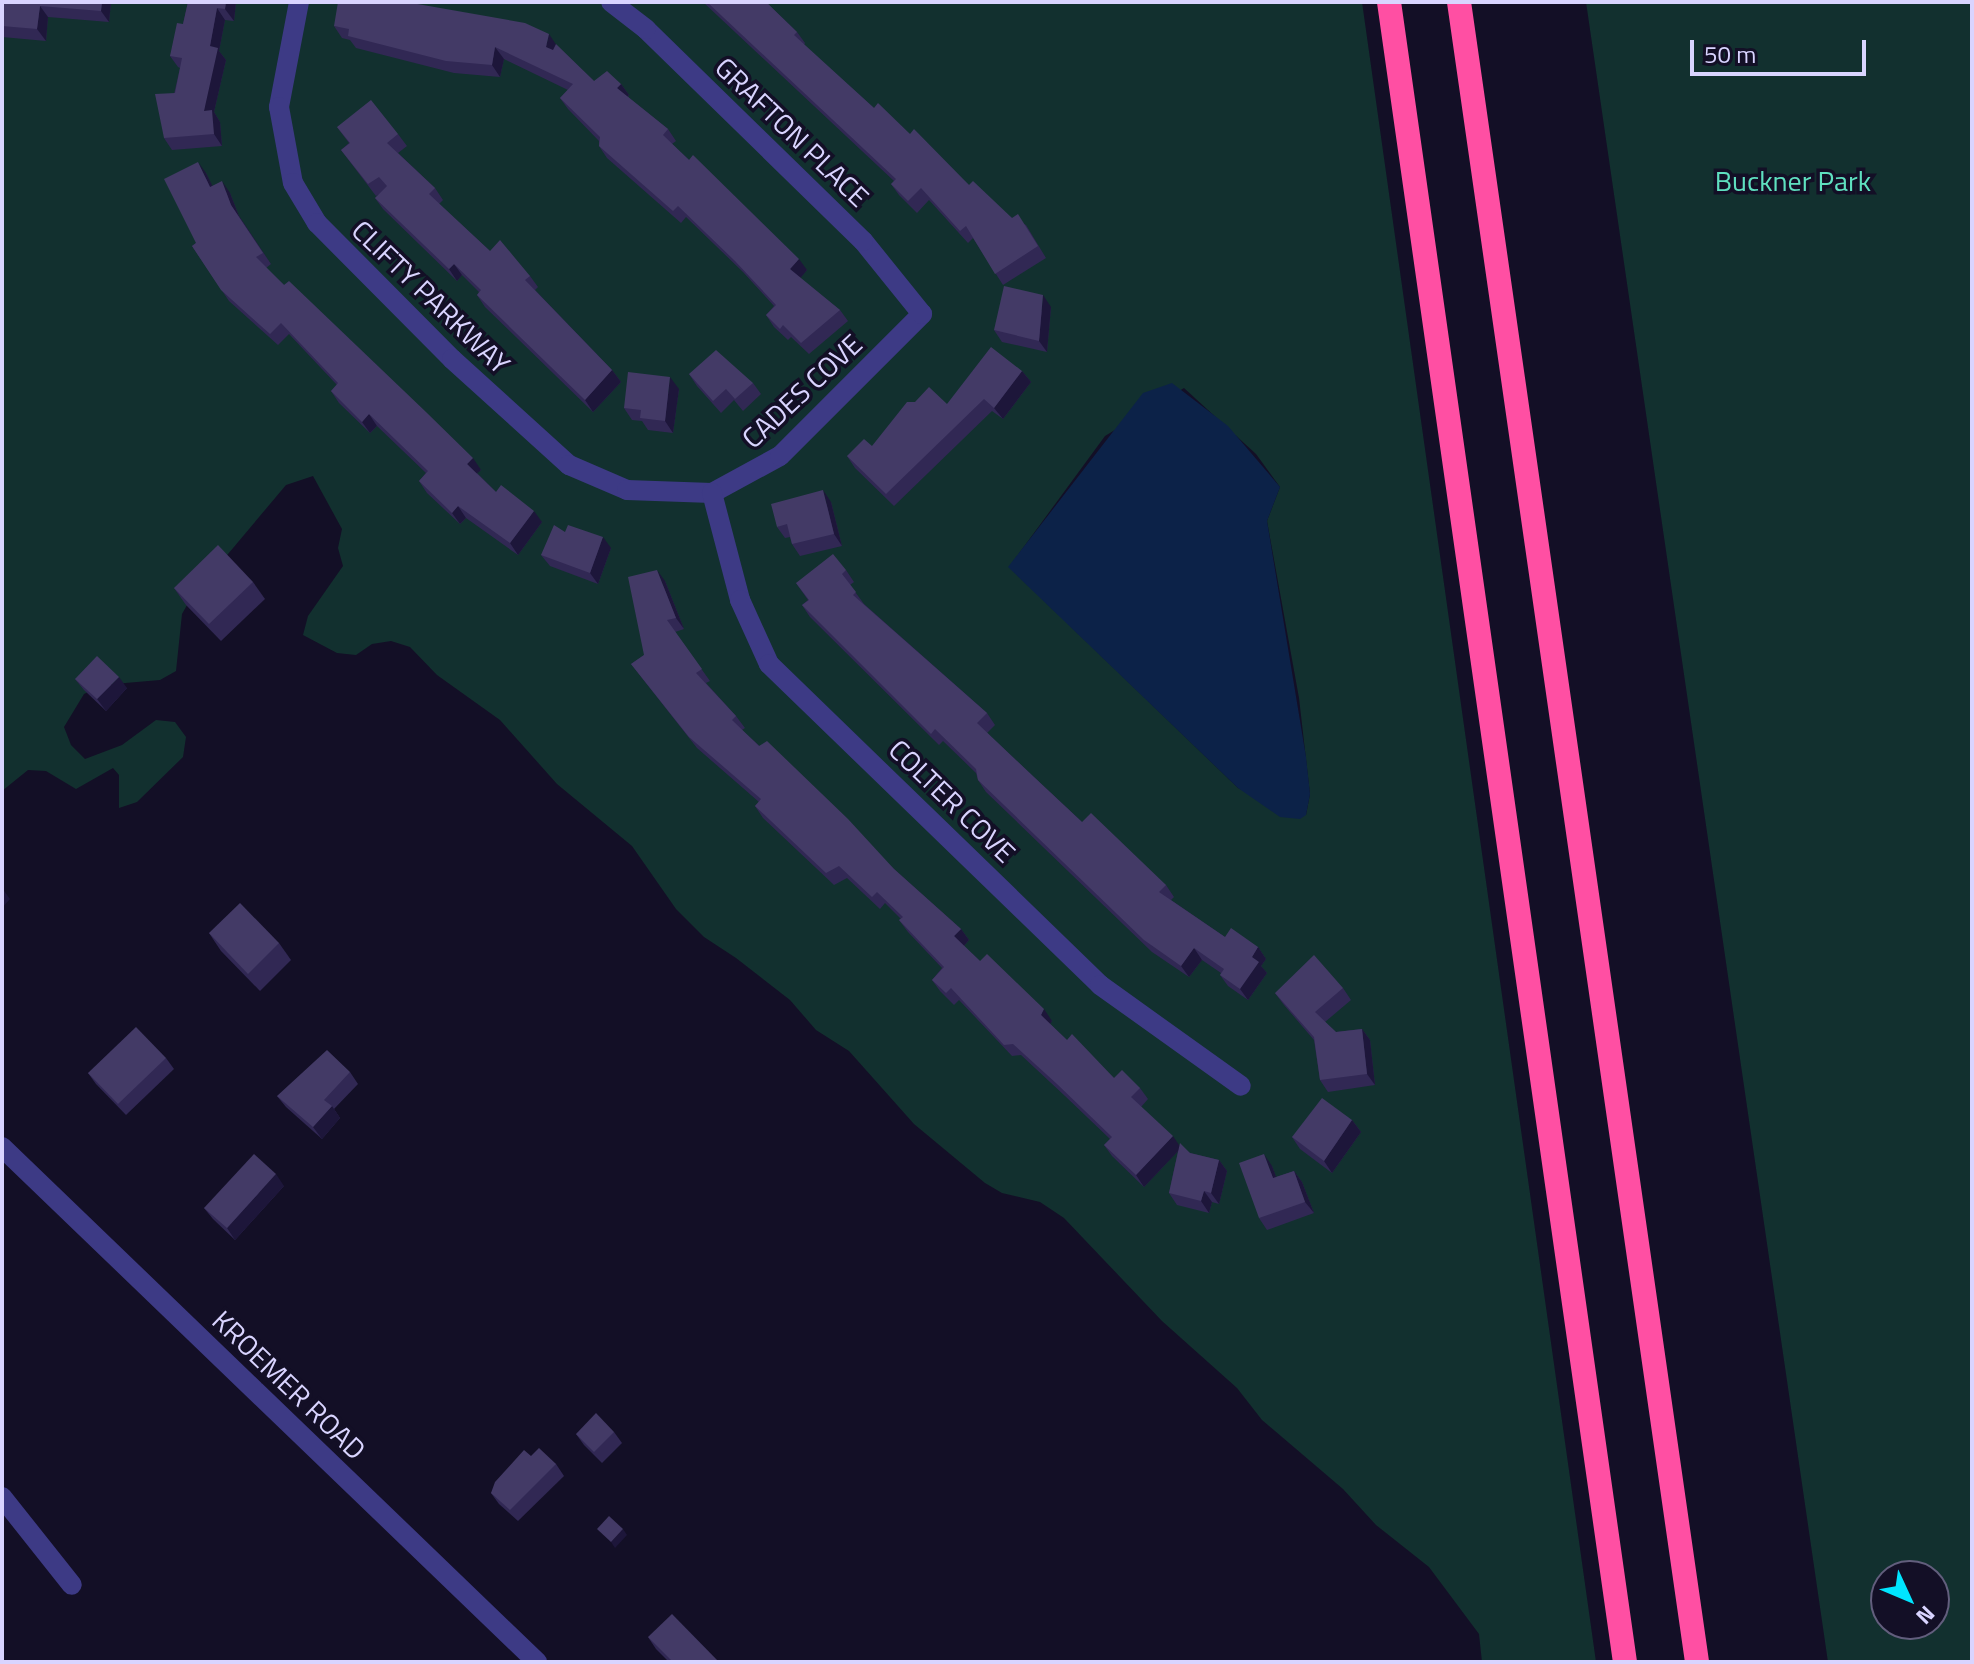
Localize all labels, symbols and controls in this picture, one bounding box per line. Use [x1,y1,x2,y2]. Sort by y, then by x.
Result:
scale bar [1694,24,1870,74]
text: 50 m [1704,36,1756,72]
street label: GRAFTON PLACE [708,50,876,214]
park label: Buckner Park [1715,164,1871,198]
street label: CLIFTY PARKWAY [345,213,517,381]
street label: CADES COVE [735,327,869,455]
street label: COLTER COVE [882,732,1022,870]
street label: KROEMER ROAD [206,1304,372,1466]
north arrow [1870,1560,1950,1640]
text: N [1908,1598,1943,1633]

